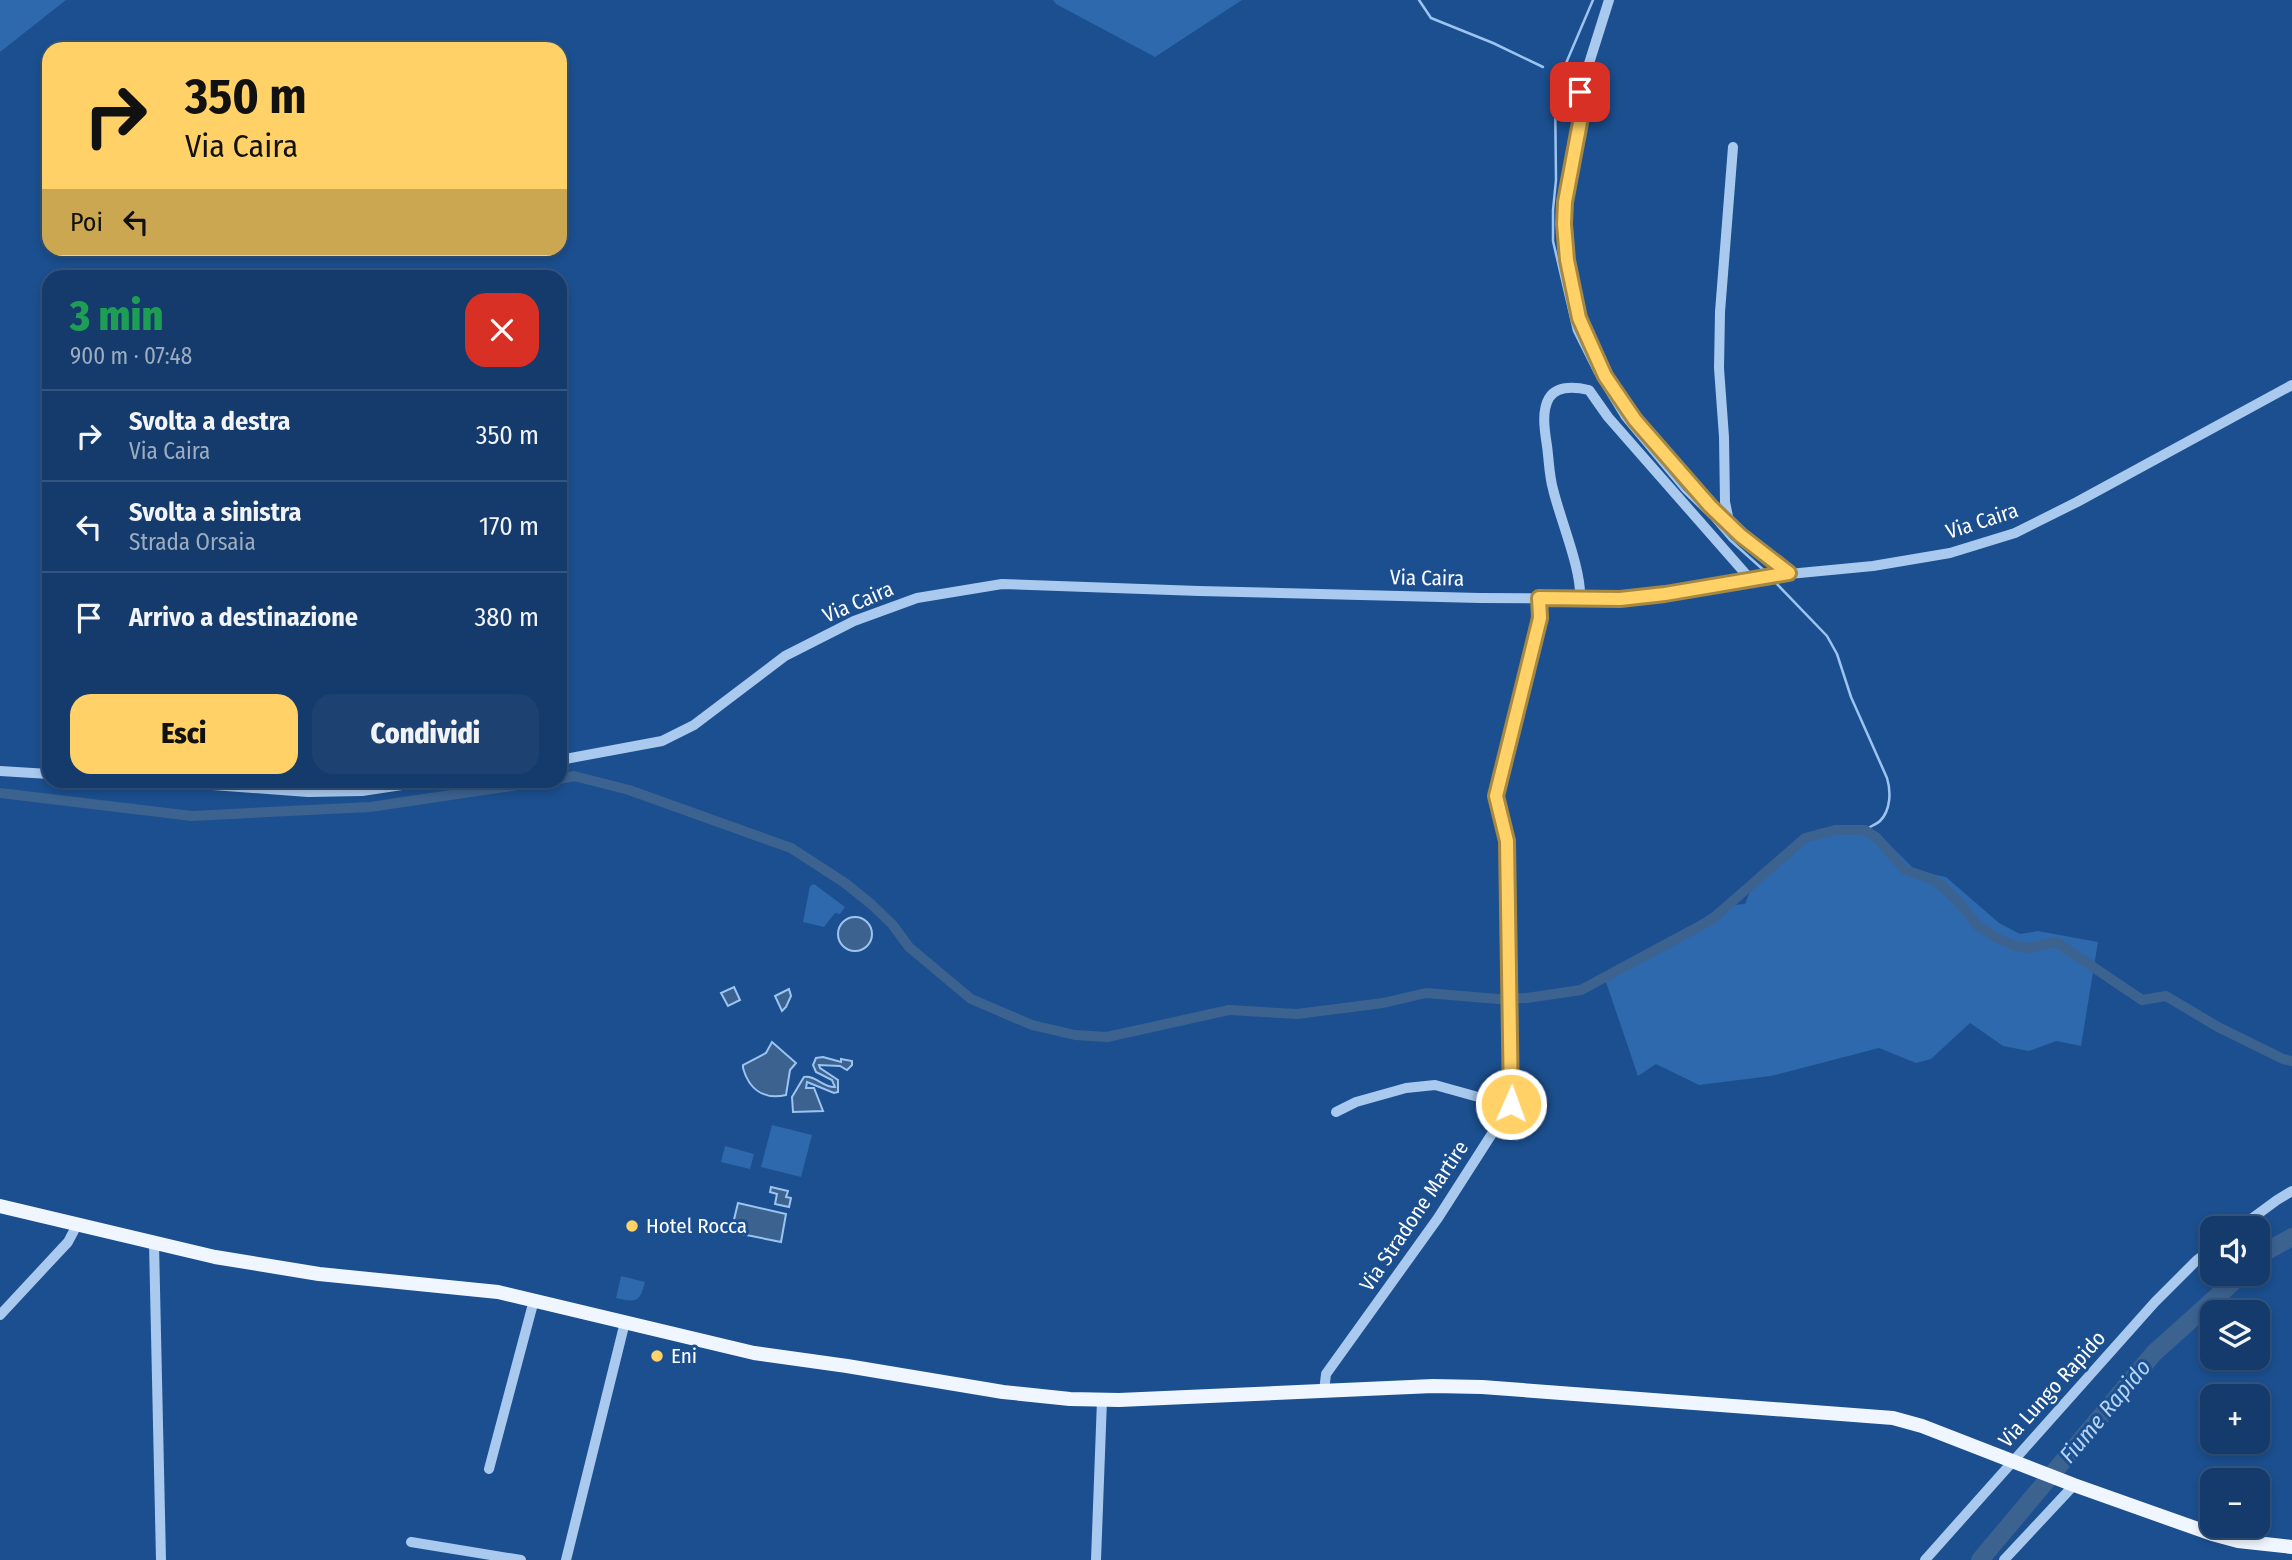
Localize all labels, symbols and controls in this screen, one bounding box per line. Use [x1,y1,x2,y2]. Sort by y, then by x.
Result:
pin [1550,62,1610,122]
text: 350 m [185,67,307,126]
icon: right [70,70,161,161]
icon: arrive [1561,73,1599,111]
text: Via Caira [185,127,298,165]
icon: left [117,203,155,241]
text: Poi [70,207,103,238]
text: 3 min [70,291,163,341]
button: close [465,293,539,367]
text: 900 m · 07:48 [70,342,192,370]
text: Svolta a destra [129,406,290,437]
icon: right [70,417,108,455]
text: 350 m [476,420,539,451]
text: Via Caira [129,437,210,465]
text: Svolta a sinistra [129,497,301,528]
street label: Via Caira [1943,497,2021,545]
icon: left [70,508,108,546]
text: 170 m [479,511,539,542]
text: Strada Orsaia [129,528,256,556]
street label: Via Caira [1390,564,1464,592]
street label: Via Caira [819,576,897,628]
icon: arrive [70,599,108,637]
text: Arrivo a destinazione [129,602,358,633]
text: 380 m [475,602,539,633]
button: Esci [70,694,298,774]
button: Condividi [312,694,539,774]
position arrow [1474,1067,1548,1141]
street label: Via Stradone Martire [1354,1136,1474,1296]
place label: Hotel Rocca [646,1213,747,1239]
map controls [2200,1216,2270,1538]
button: sound [2200,1216,2270,1286]
marker: Hotel Rocca [624,1218,640,1234]
button: layers [2200,1300,2270,1370]
street label: Via Lungo Rapido [1993,1325,2111,1453]
place label: Eni [671,1343,697,1369]
marker: Eni [649,1348,665,1364]
water label: Fiume Rapido [2053,1353,2157,1469]
button: + [2200,1384,2270,1454]
button: − [2200,1468,2270,1538]

